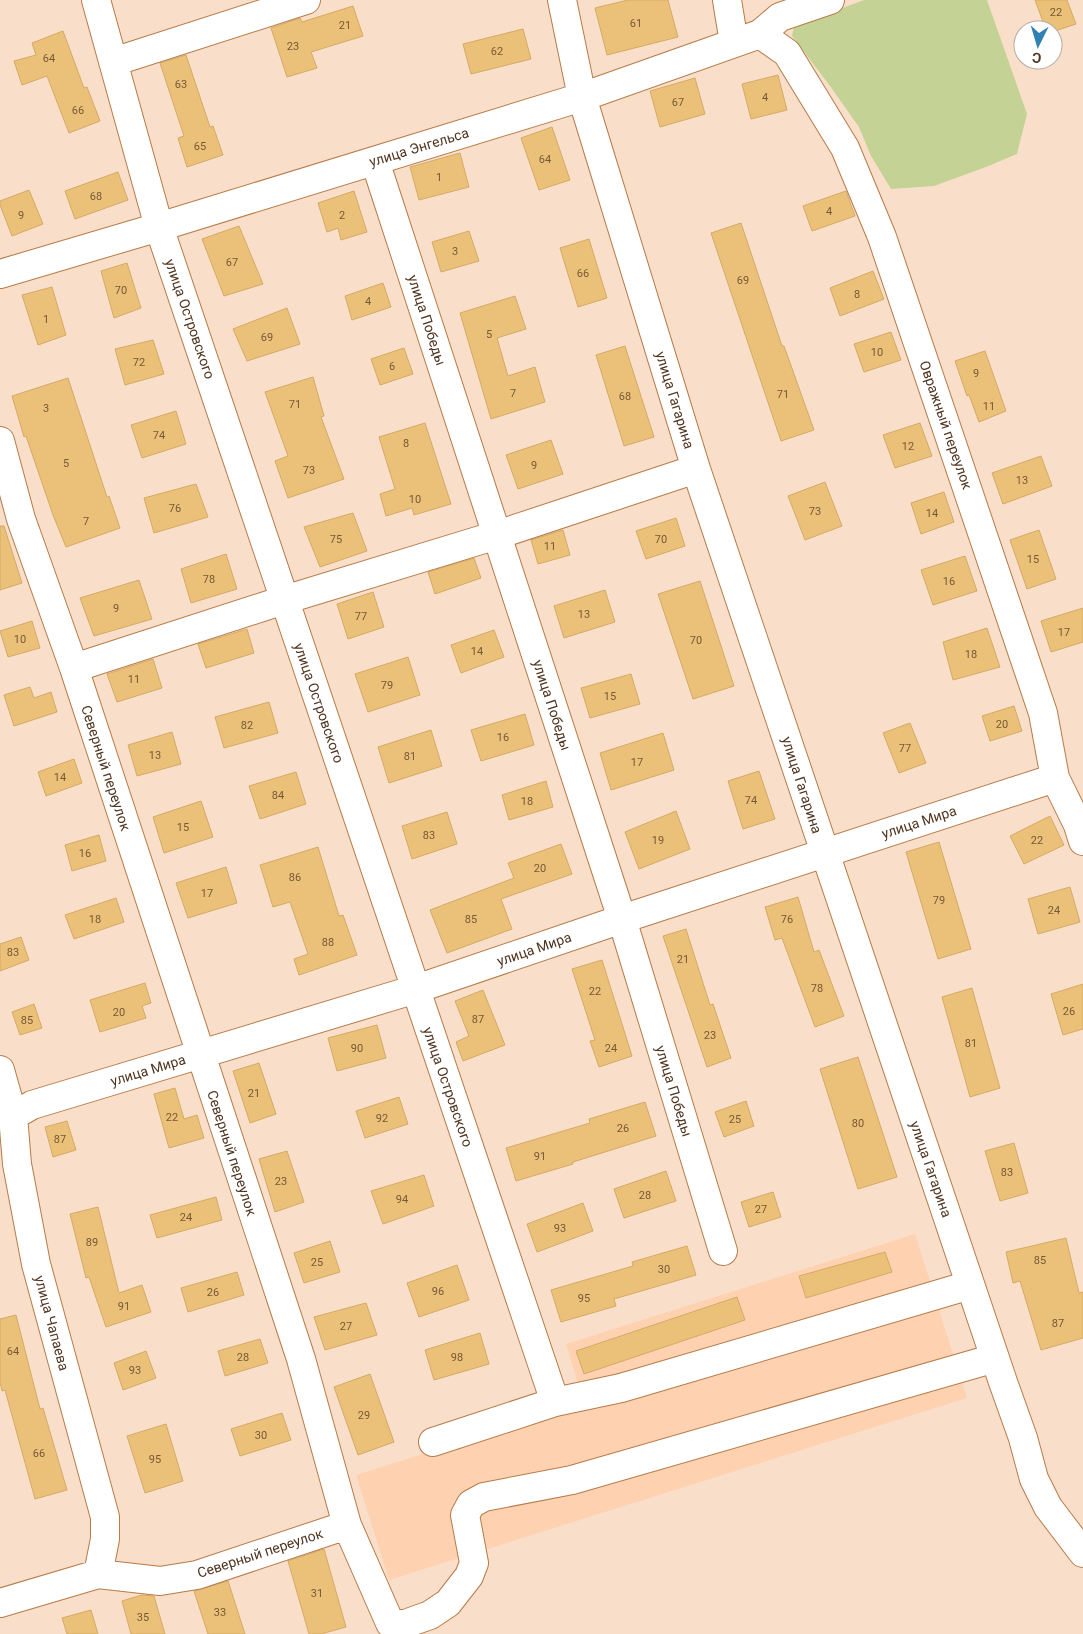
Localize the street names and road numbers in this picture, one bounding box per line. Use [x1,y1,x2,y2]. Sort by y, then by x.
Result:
street label: улица Энгельса [367,124,471,170]
street label: улица Островского [162,257,218,381]
street label: улица Победы [405,273,449,367]
street label: улица Гагарина [653,349,697,451]
street label: Овражный переулок [916,359,976,492]
street label: улица Островского [291,641,347,765]
street label: улица Победы [530,658,574,752]
street label: Северный переулок [78,703,134,833]
street label: улица Гагарина [779,735,825,835]
street label: улица Мира [880,802,958,842]
street label: улица Мира [495,929,573,969]
street label: улица Островского [420,1025,476,1149]
street label: улица Победы [653,1044,695,1138]
street label: улица Мира [109,1051,187,1089]
street label: Северный переулок [204,1088,260,1218]
street label: улица Гагарина [907,1119,955,1219]
street label: улица Чапаева [32,1274,72,1372]
street label: Северный переулок [195,1525,325,1581]

